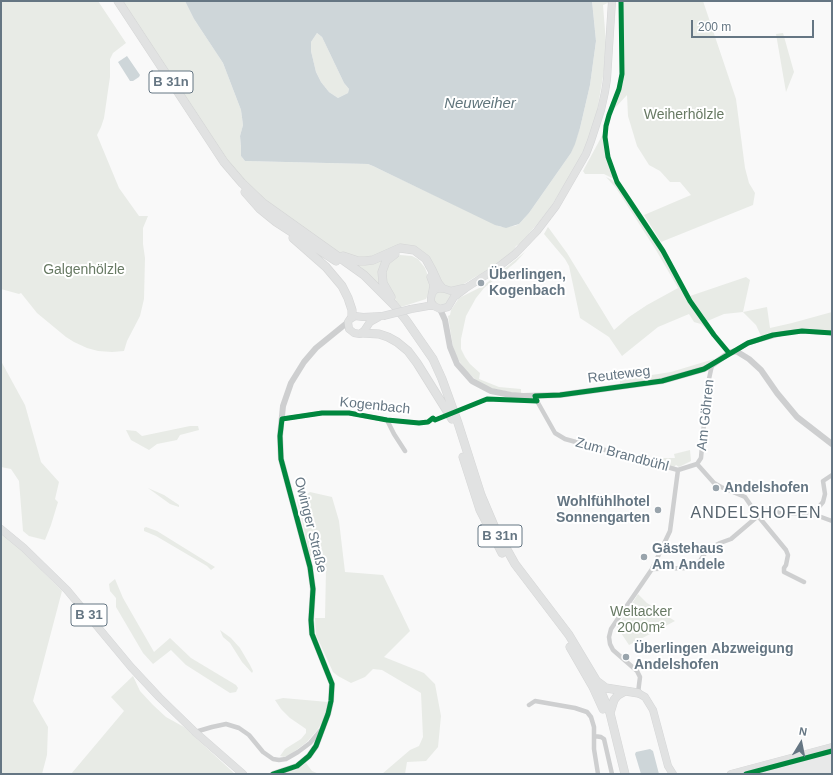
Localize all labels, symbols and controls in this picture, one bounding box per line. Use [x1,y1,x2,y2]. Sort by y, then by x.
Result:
scale bar [693,12,816,38]
text: 200 m [698,20,731,34]
road number: B 31n [149,71,193,93]
water label: Neuweiher [444,95,516,113]
park label: Weiherhölzle [644,107,724,123]
park label: Galgenhölzle [43,262,125,278]
place label: Überlingen, Kogenbach [489,267,566,300]
marker: Überlingen, Kogenbach [476,278,486,288]
street label: Reuteweg [587,363,651,387]
street label: Am Göhren [694,379,718,451]
street label: Kogenbach [339,394,411,418]
street label: Zum Brandbühl [574,434,670,476]
street label: Owinger Straße [290,475,330,575]
place label: Andelshofen [724,480,809,496]
marker: Andelshofen [711,483,721,493]
place label: Wohlfühlhotel Sonnengarten [556,494,650,526]
district label: ANDELSHOFEN [690,504,822,524]
marker: Wohlfühlhotel Sonnengarten [653,505,663,515]
road number: B 31n [478,525,522,547]
place label: Gästehaus Am Andele [652,541,725,574]
marker: Gästehaus Am Andele [639,552,649,562]
road number: B 31 [71,604,107,626]
park label: Weltacker 2000m² [610,604,672,636]
place label: Überlingen Abzweigung Andelshofen [634,641,793,674]
marker: Überlingen Abzweigung Andelshofen [621,652,631,662]
north arrow [781,723,821,763]
text: N [798,725,808,738]

